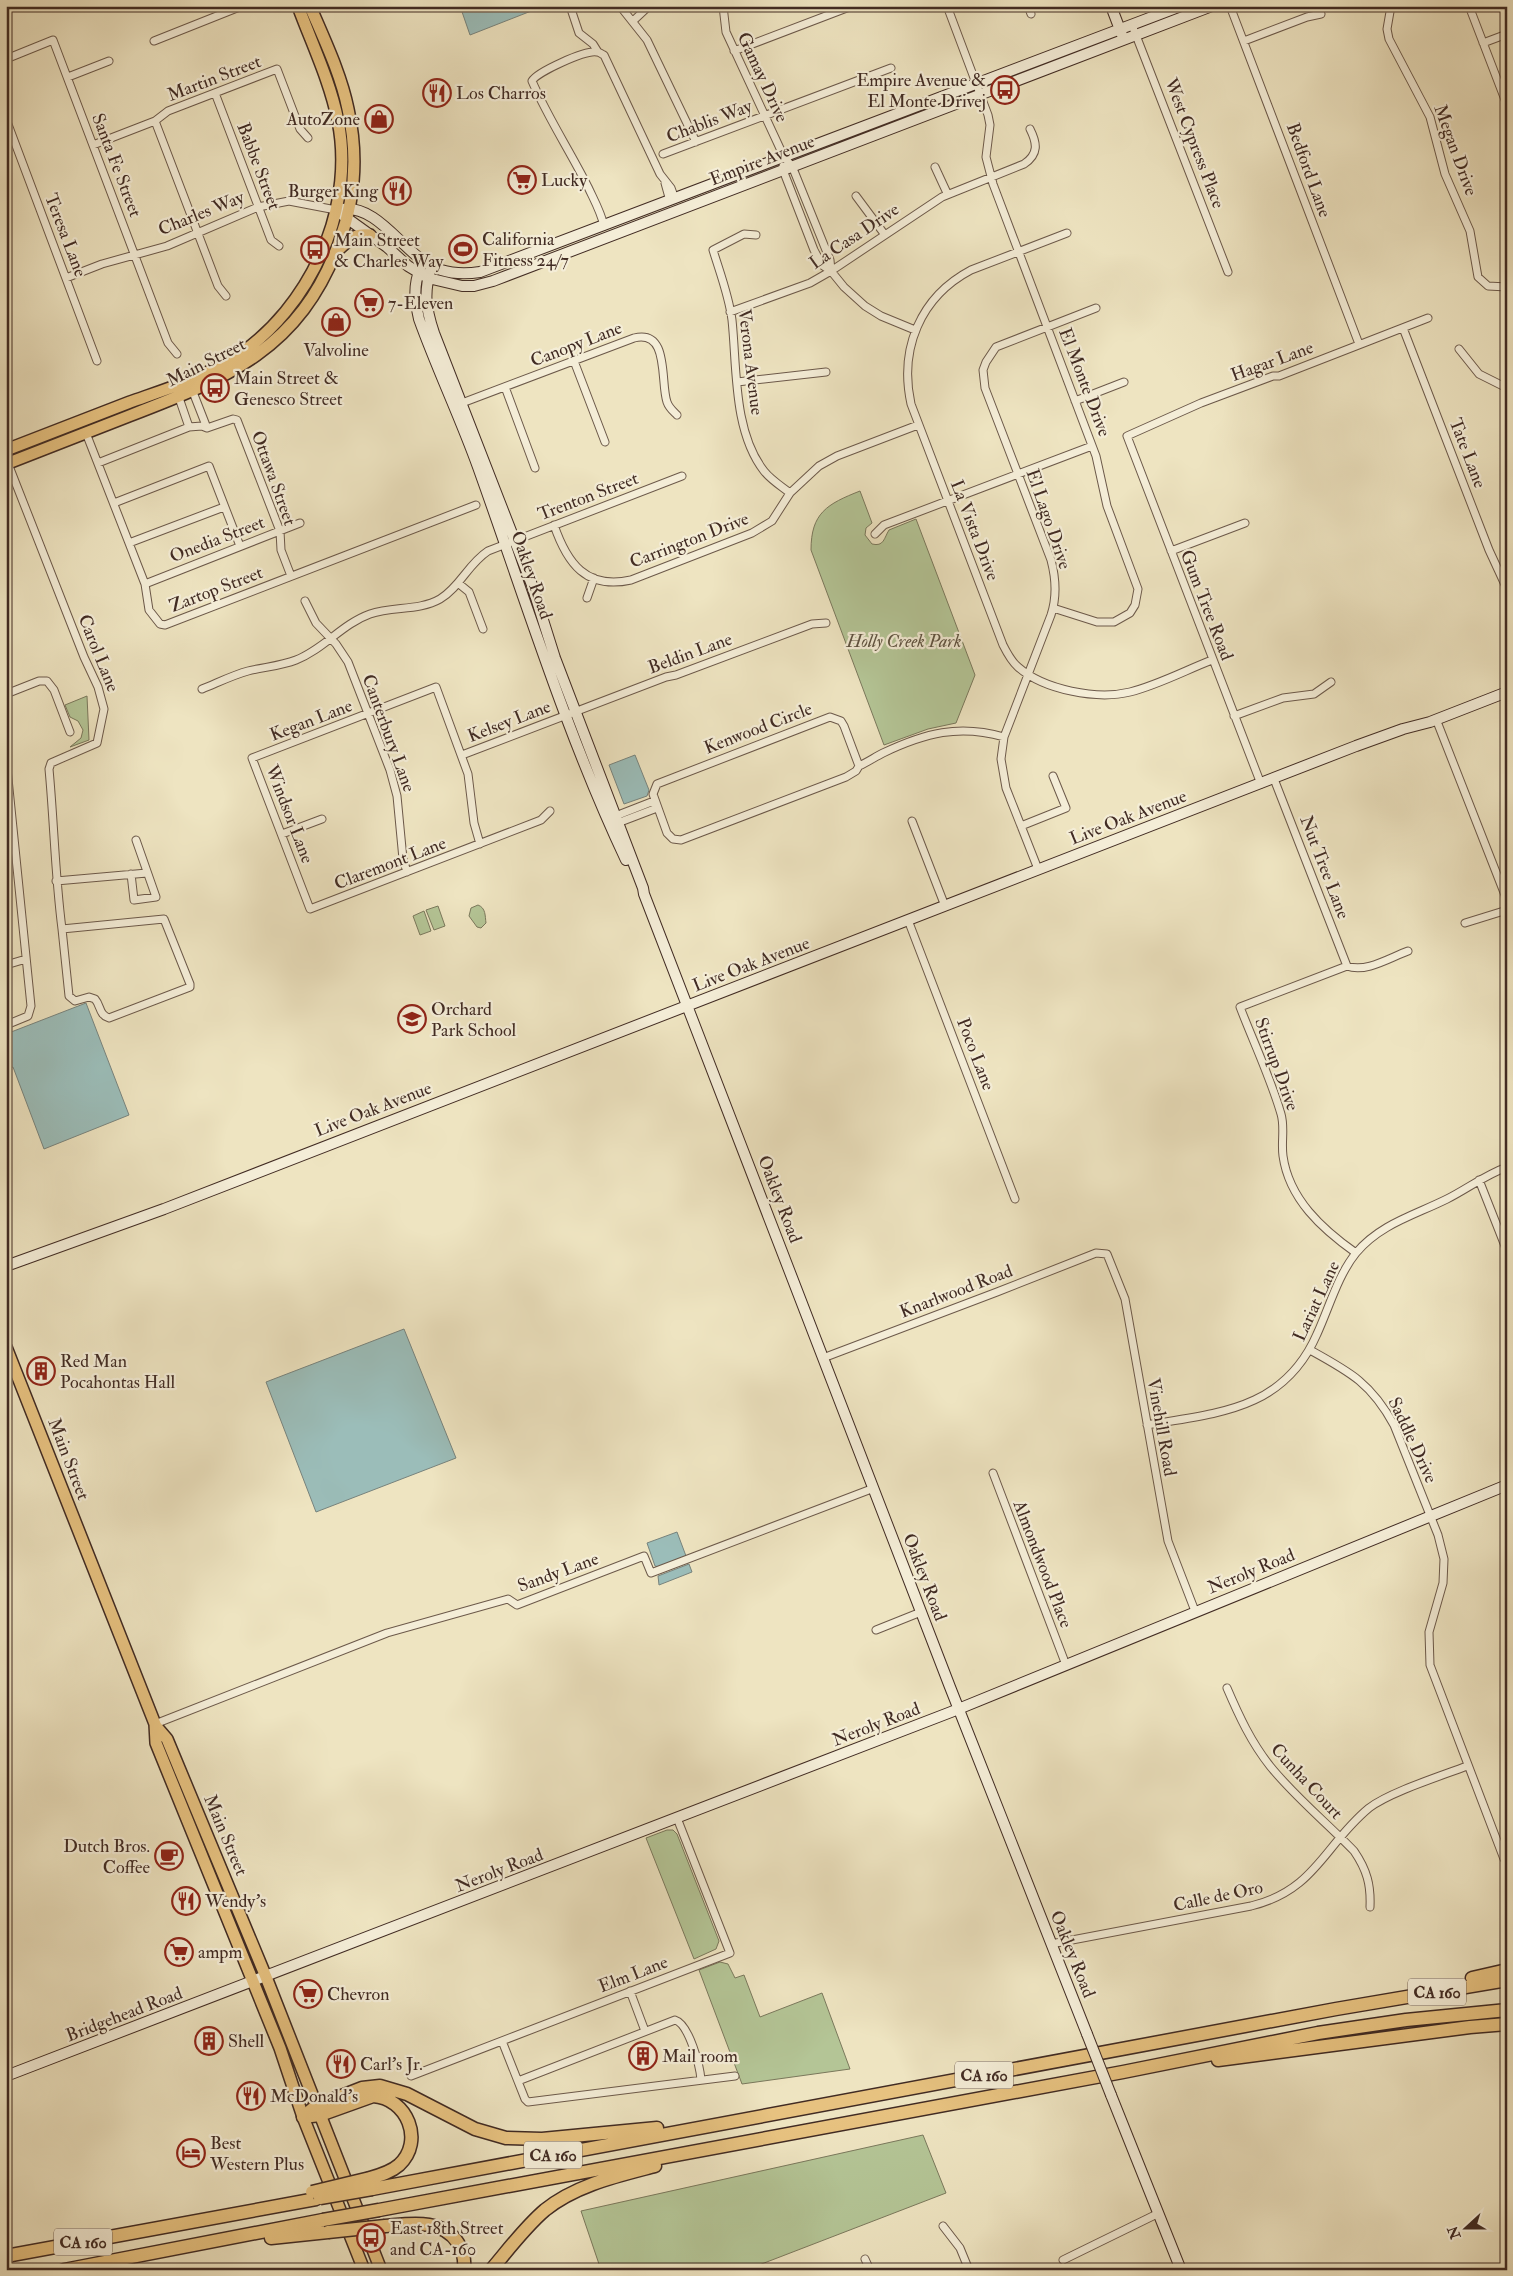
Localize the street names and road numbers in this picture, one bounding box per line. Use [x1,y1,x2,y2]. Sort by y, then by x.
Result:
street label: Gamay Drive [732,29,794,126]
street label: Martin Street [164,50,264,107]
street label: West Cypress Place [1159,74,1230,212]
street label: Chablis Way [663,94,756,148]
street label: Megan Drive [1428,102,1483,199]
street label: Santa Fe Street [86,110,147,220]
street label: Babbe Street [231,119,286,213]
street label: Bedford Lane [1281,120,1336,221]
street label: Empire Avenue [706,130,818,191]
street label: Charles Way [155,185,248,241]
street label: Teresa Lane [39,190,92,281]
street label: La Casa Drive [805,198,904,275]
street label: Verona Avenue [733,308,768,417]
street label: Canopy Lane [527,316,626,372]
street label: El Monte Drive [1053,325,1116,440]
street label: Main Street [163,333,250,392]
street label: Hagar Lane [1228,336,1317,387]
street label: Tate Lane [1444,415,1492,492]
street label: Ottawa Street [246,428,301,529]
street label: El Lago Drive [1021,466,1077,573]
street label: Trenton Street [535,467,642,526]
street label: La Vista Drive [945,477,1004,584]
street label: Carrington Drive [626,507,752,574]
street label: Onedia Street [167,511,268,568]
street label: Oakley Road [506,528,557,623]
street label: Gum Tree Road [1175,547,1238,664]
street label: Zartop Street [166,561,266,618]
street label: Carol Lane [73,611,125,696]
street label: Beldin Lane [645,627,736,679]
street label: Canterbury Lane [357,671,421,796]
street label: Kegan Lane [267,694,356,747]
street label: Kelsey Lane [464,695,554,748]
street label: Kenwood Circle [701,697,816,760]
street label: Windsor Lane [260,761,319,867]
street label: Live Oak Avenue [1067,784,1190,850]
street label: Nut Tree Lane [1294,812,1355,922]
street label: Claremont Lane [331,831,450,895]
street label: Live Oak Avenue [690,931,813,997]
street label: Stirrup Drive [1249,1014,1304,1114]
street label: Poco Lane [951,1015,1000,1094]
street label: Live Oak Avenue [312,1076,435,1142]
street label: Oakley Road [752,1152,807,1246]
street label: Lariat Lane [1288,1257,1345,1345]
street label: Knarlwood Road [897,1259,1016,1324]
street label: Vinehill Road [1142,1376,1181,1478]
street label: Saddle Drive [1383,1394,1443,1487]
street label: Main Street [42,1415,95,1504]
street label: Almondwood Place [1007,1496,1078,1632]
street label: Oakley Road [897,1530,952,1624]
street label: Neroly Road [1204,1543,1298,1599]
street label: Sandy Lane [515,1547,602,1598]
street label: Neroly Road [829,1697,924,1752]
street label: Cunha Court [1265,1738,1348,1824]
street label: Main Street [198,1791,253,1879]
street label: Neroly Road [452,1843,547,1898]
street label: Calle de Oro [1171,1876,1265,1917]
street label: Oakley Road [1045,1907,1100,2001]
street label: Elm Lane [595,1951,672,1998]
road number: CA 160 [1408,1978,1466,2005]
street label: Bridgehead Road [63,1982,186,2047]
road number: CA 160 [955,2062,1013,2088]
road number: CA 160 [524,2142,582,2168]
road number: CA 160 [54,2228,112,2256]

